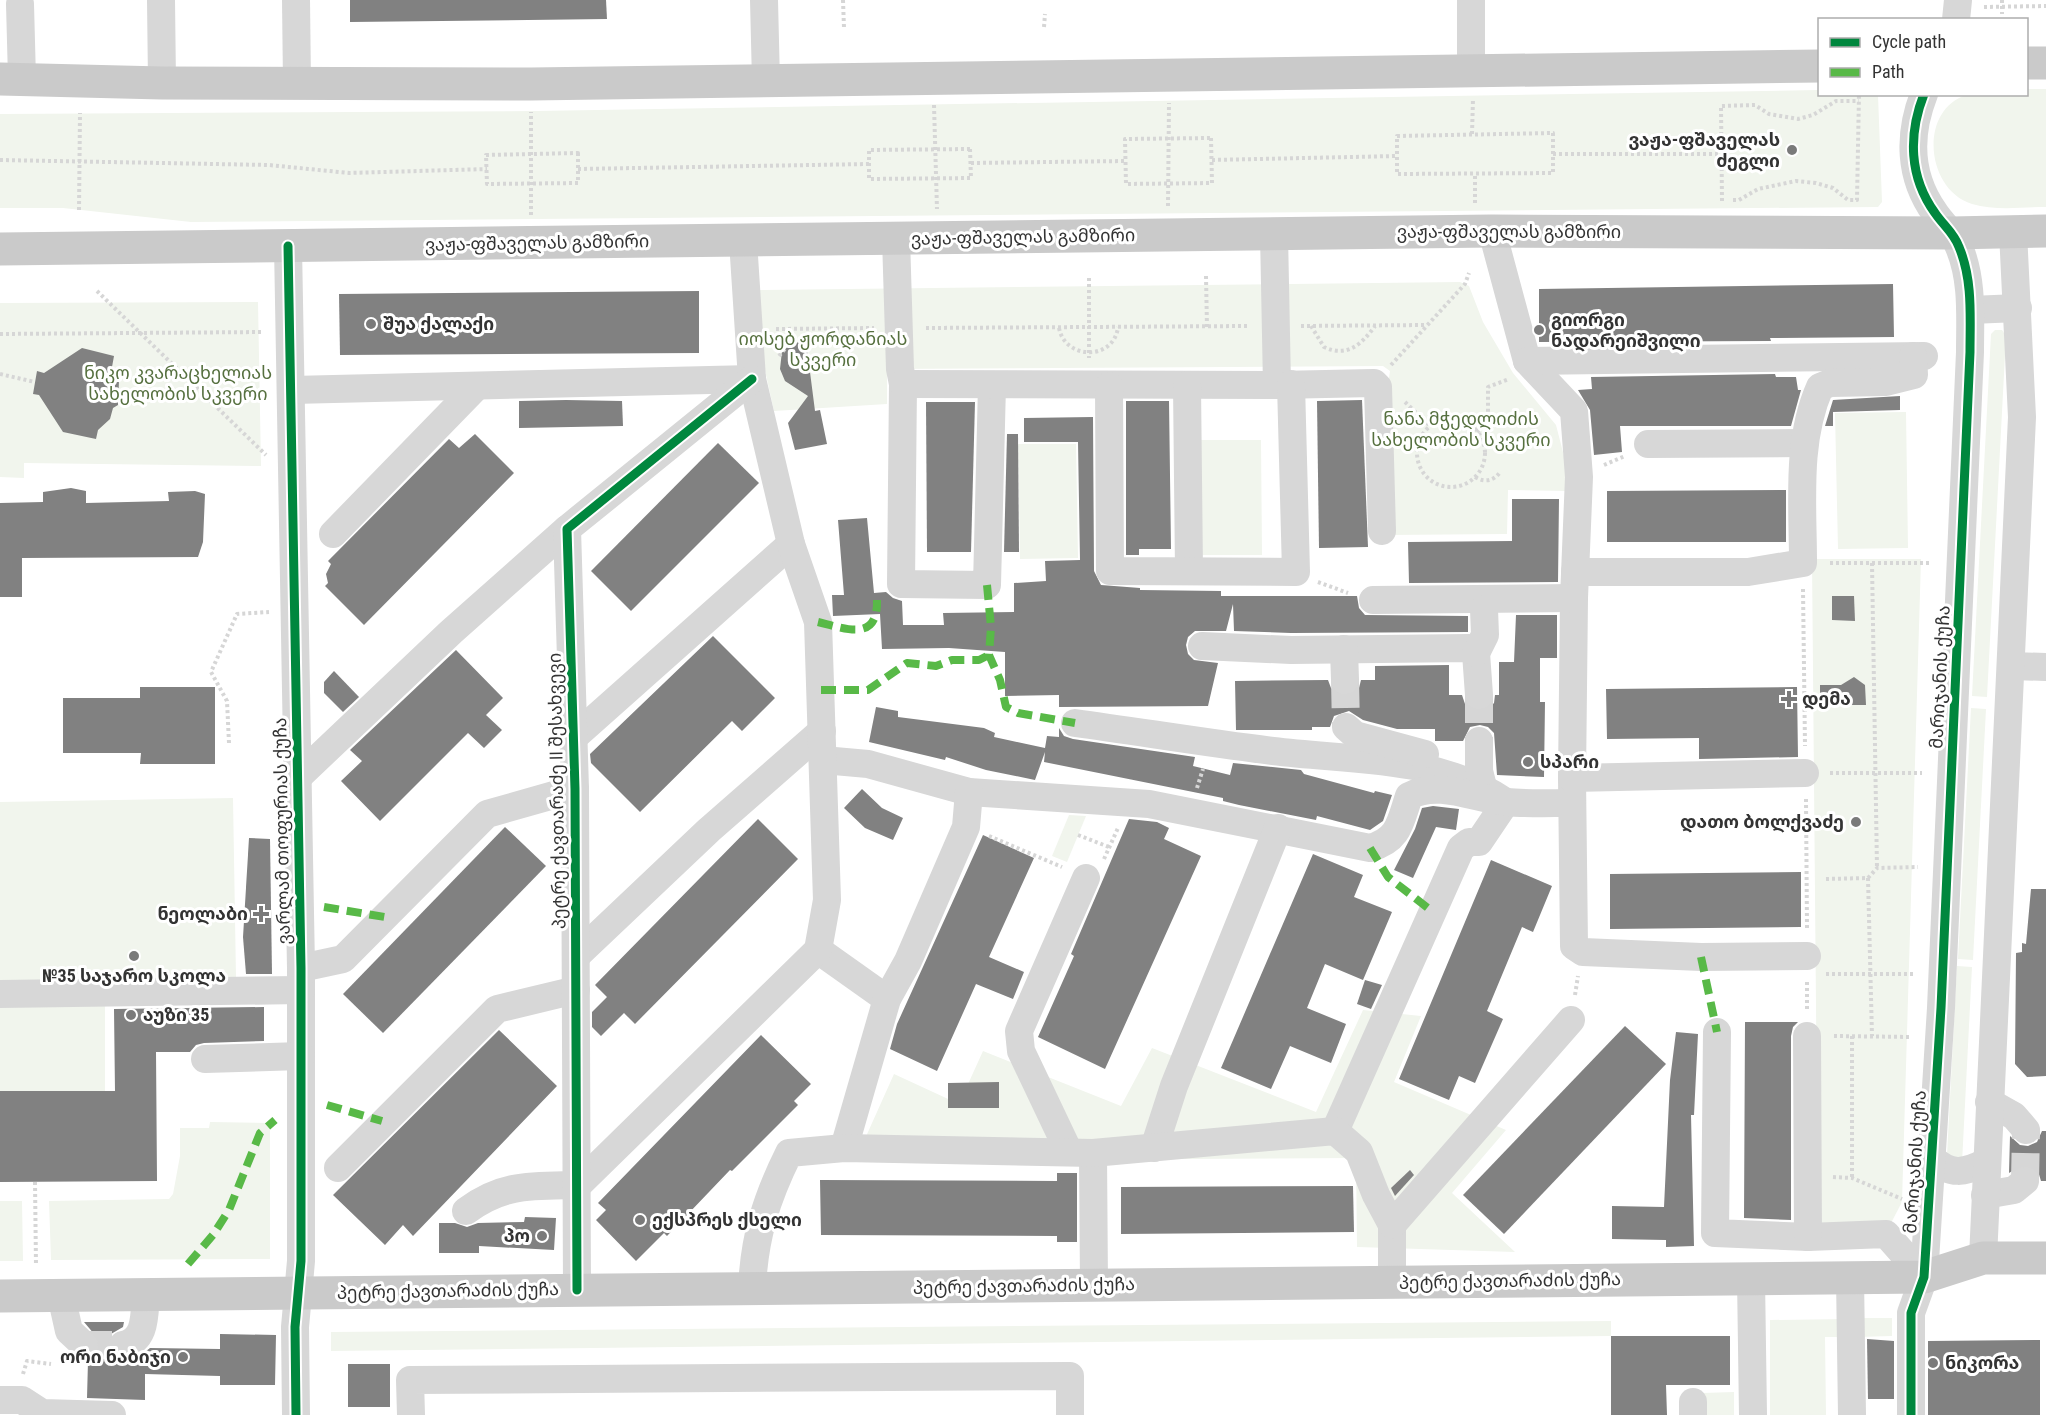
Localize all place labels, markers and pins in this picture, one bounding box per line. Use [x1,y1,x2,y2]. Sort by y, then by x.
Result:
place label: ვაჟა-ფშაველას ძეგლი [1628,129,1780,172]
marker: ვაჟა-ფშაველას ძეგლი [1785,143,1799,157]
place label: გიორგი ნადარეიშვილი [1551,309,1701,352]
place label: შუა ქალაქი [383,313,494,335]
marker: შუა ქალაქი [364,317,378,331]
marker: გიორგი ნადარეიშვილი [1532,323,1546,337]
place label: დემა [1802,688,1851,710]
marker: დემა [1780,690,1798,708]
place label: სპარი [1540,751,1599,772]
marker: სპარი [1521,755,1535,769]
place label: დათო ბოლქვაძე [1680,811,1844,833]
marker: დათო ბოლქვაძე [1849,815,1863,829]
place label: ნეოლაბი [157,903,248,925]
marker: ნეოლაბი [252,905,270,923]
marker: №35 საჯარო სკოლა [127,949,141,963]
place label: №35 საჯარო სკოლა [42,965,226,987]
place label: აუზი 35 [143,1004,209,1025]
marker: აუზი 35 [124,1008,138,1022]
place label: ექსპრეს ქსელი [652,1209,802,1231]
marker: ექსპრეს ქსელი [633,1213,647,1227]
place label: პო [504,1225,530,1246]
marker: პო [535,1229,549,1243]
place label: ორი ნაბიჯი [60,1346,171,1367]
marker: ორი ნაბიჯი [176,1350,190,1364]
place label: ნიკორა [1945,1352,2019,1373]
marker: ნიკორა [1926,1356,1940,1370]

